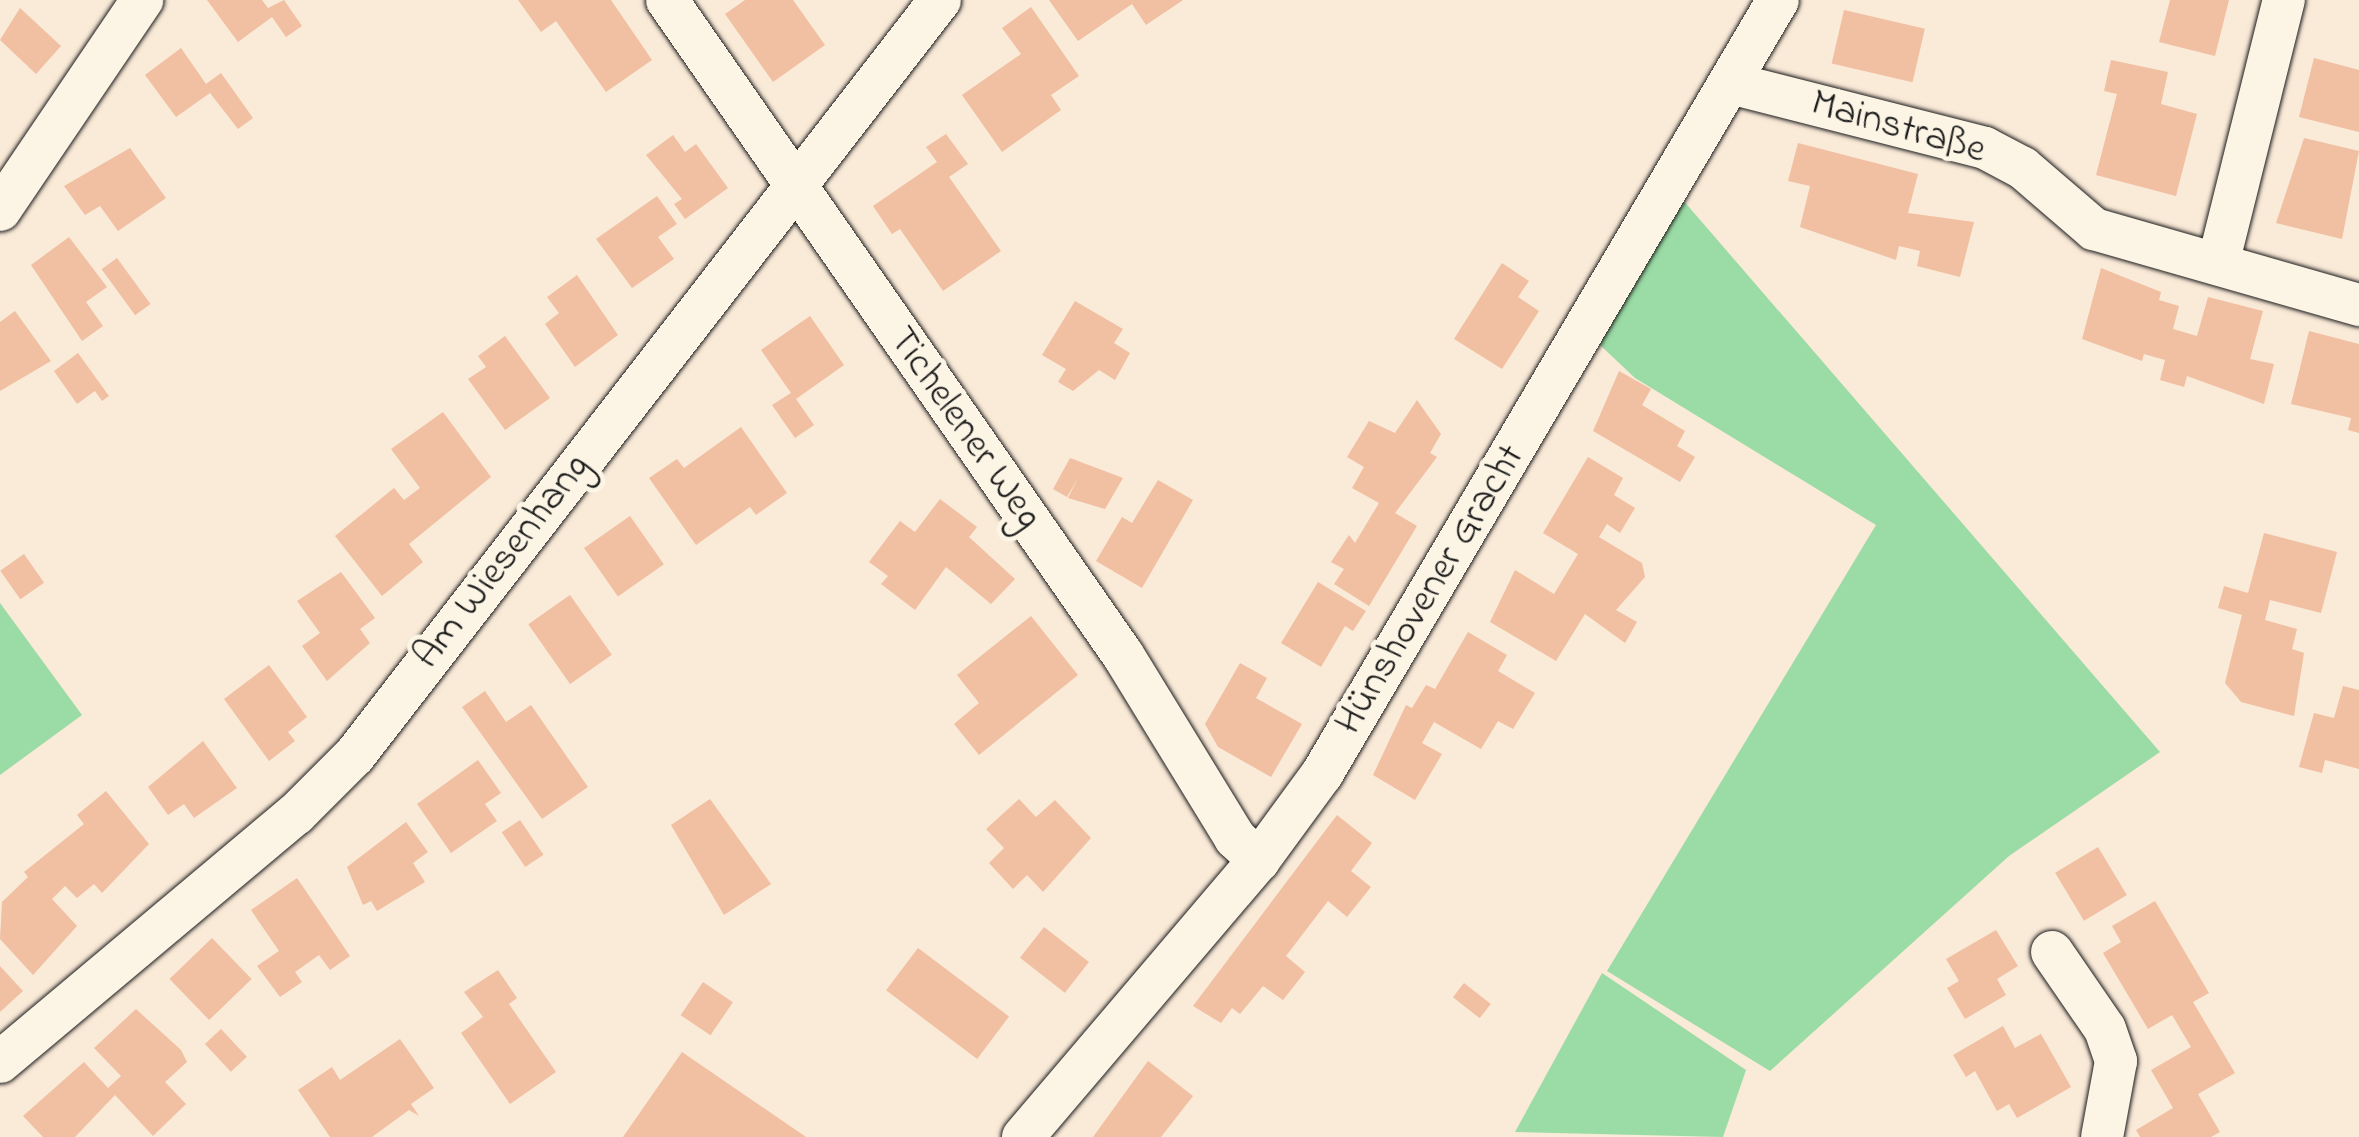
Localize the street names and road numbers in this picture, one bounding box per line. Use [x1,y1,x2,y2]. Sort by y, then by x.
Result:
street label: Mainstraße [1805,80,1991,176]
street label: Tichelener Weg [877,318,1051,540]
street label: Hünshovener Gracht [1326,436,1536,744]
street label: Am Wiesenhang [404,445,602,679]

